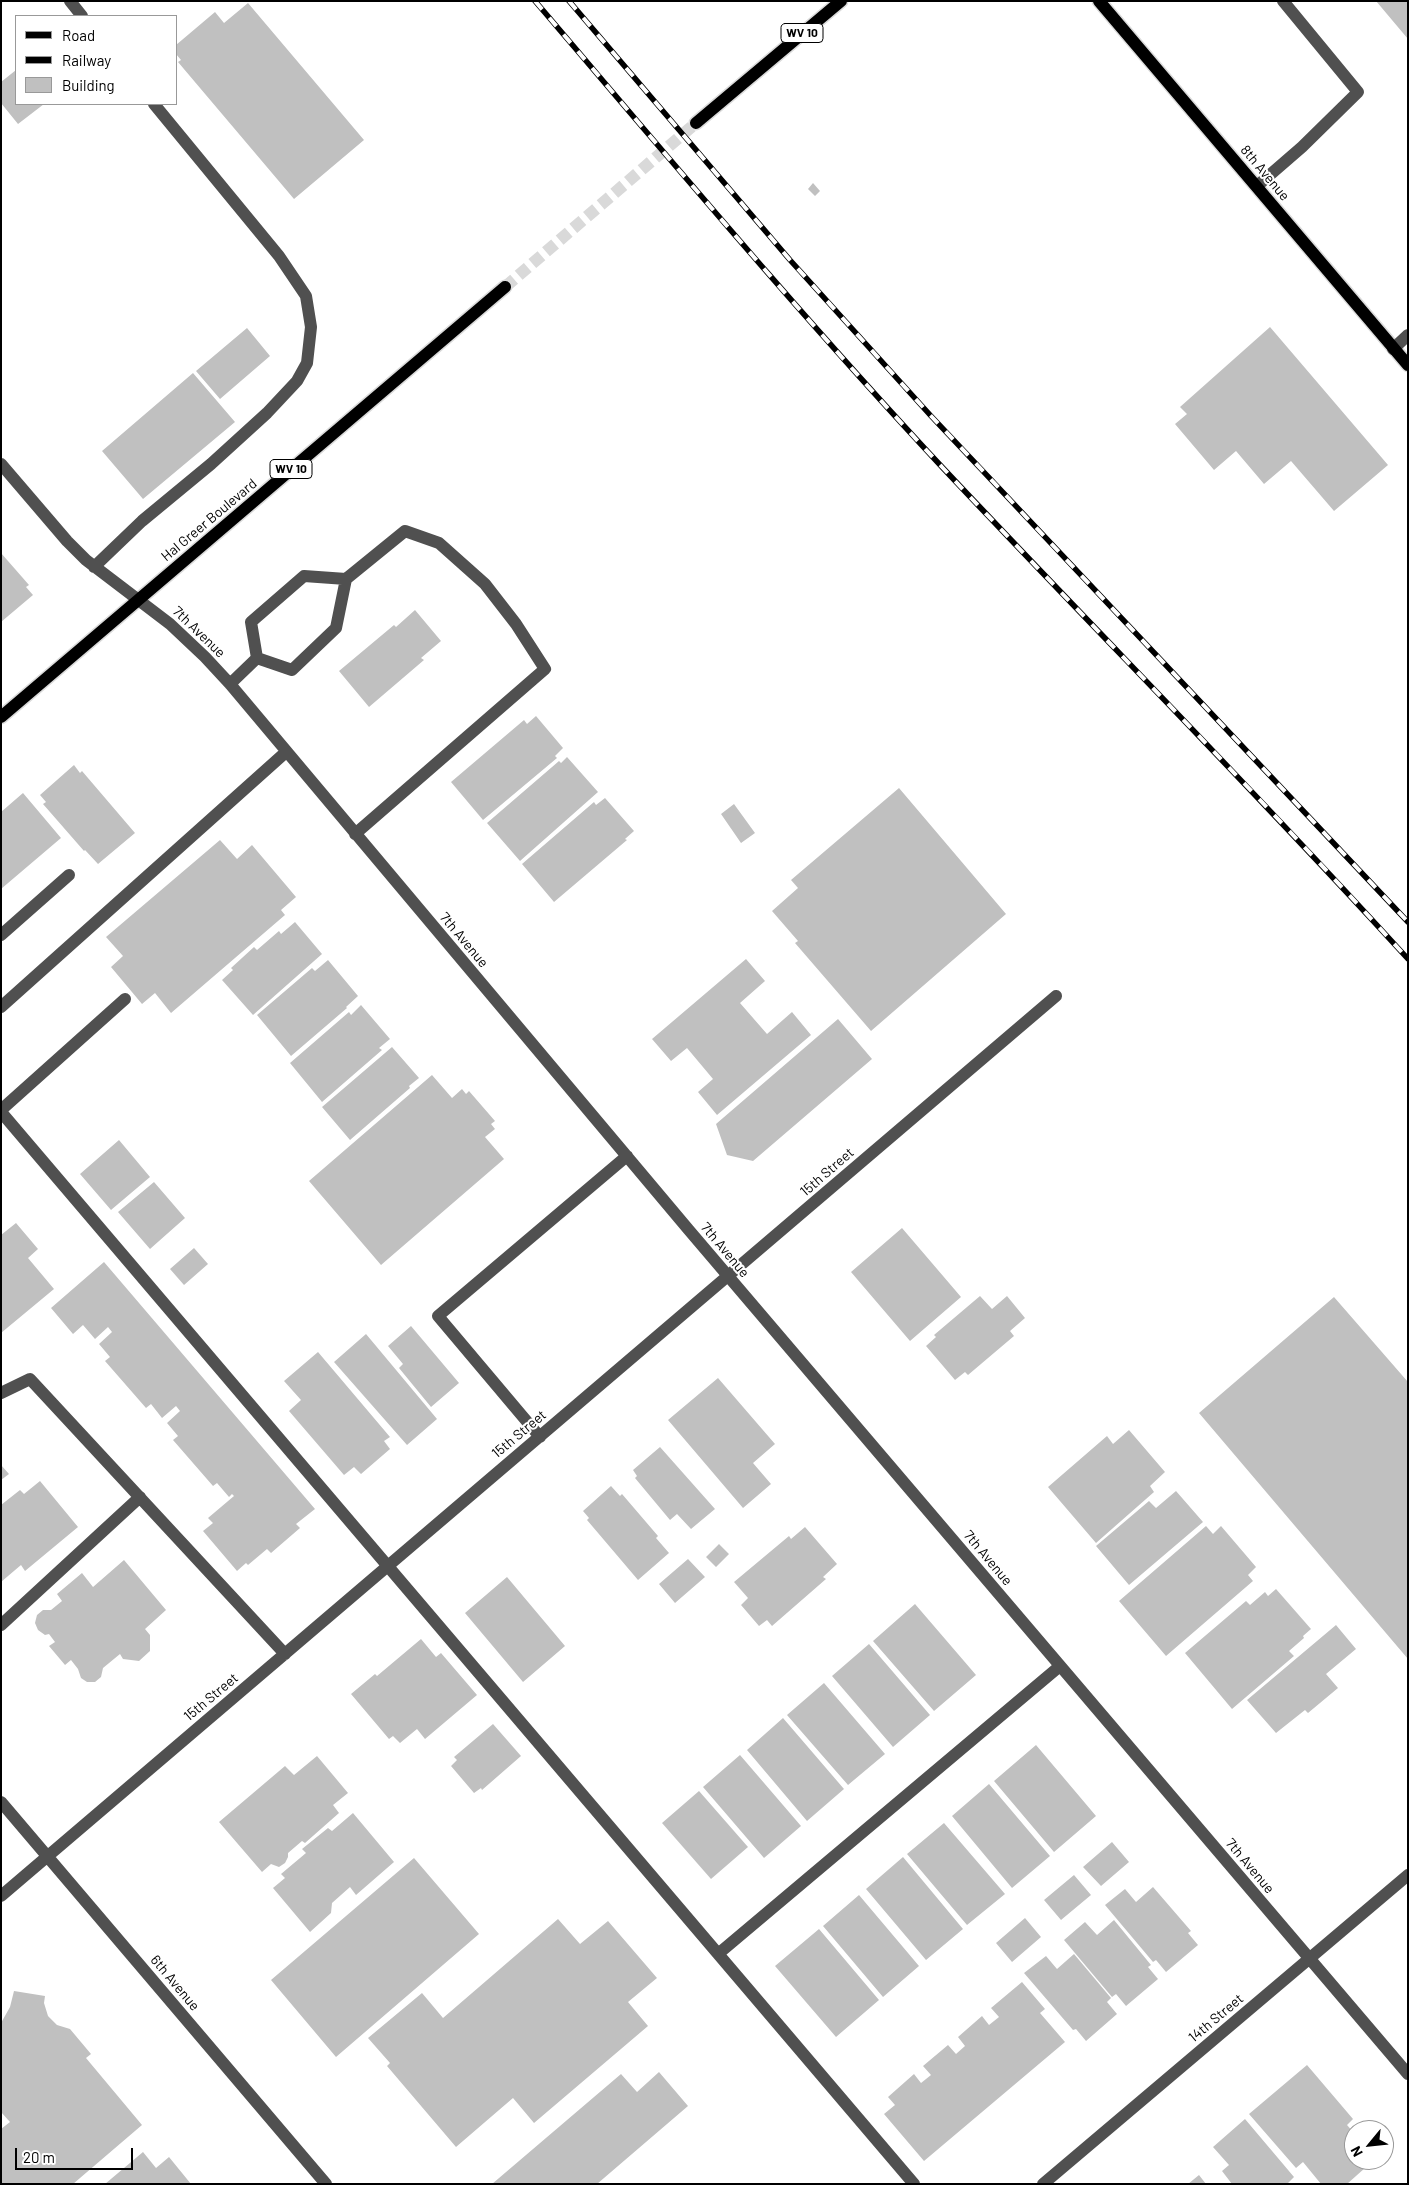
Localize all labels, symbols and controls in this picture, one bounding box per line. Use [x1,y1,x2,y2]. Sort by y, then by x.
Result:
legend [15,15,178,105]
road number: WV 10 [781,23,823,42]
text: Road [62,26,95,44]
text: Railway [62,51,111,69]
text: Building [62,76,115,94]
street label: 8th Avenue [1237,142,1293,204]
road number: WV 10 [270,459,312,478]
street label: Hal Greer Boulevard [158,475,260,565]
street label: 7th Avenue [169,603,229,661]
street label: 7th Avenue [436,909,492,971]
street label: 15th Street [797,1144,857,1200]
street label: 7th Avenue [697,1219,753,1281]
street label: 15th Street [488,1406,550,1462]
street label: 7th Avenue [960,1527,1016,1589]
street label: 15th Street [180,1669,242,1725]
street label: 7th Avenue [1222,1835,1278,1897]
street label: 6th Avenue [147,1952,203,2014]
street label: 14th Street [1185,1990,1247,2046]
north arrow [1344,2120,1394,2170]
scale bar [18,2138,135,2170]
text: N [1347,2144,1366,2160]
text: 20 m [23,2148,55,2166]

